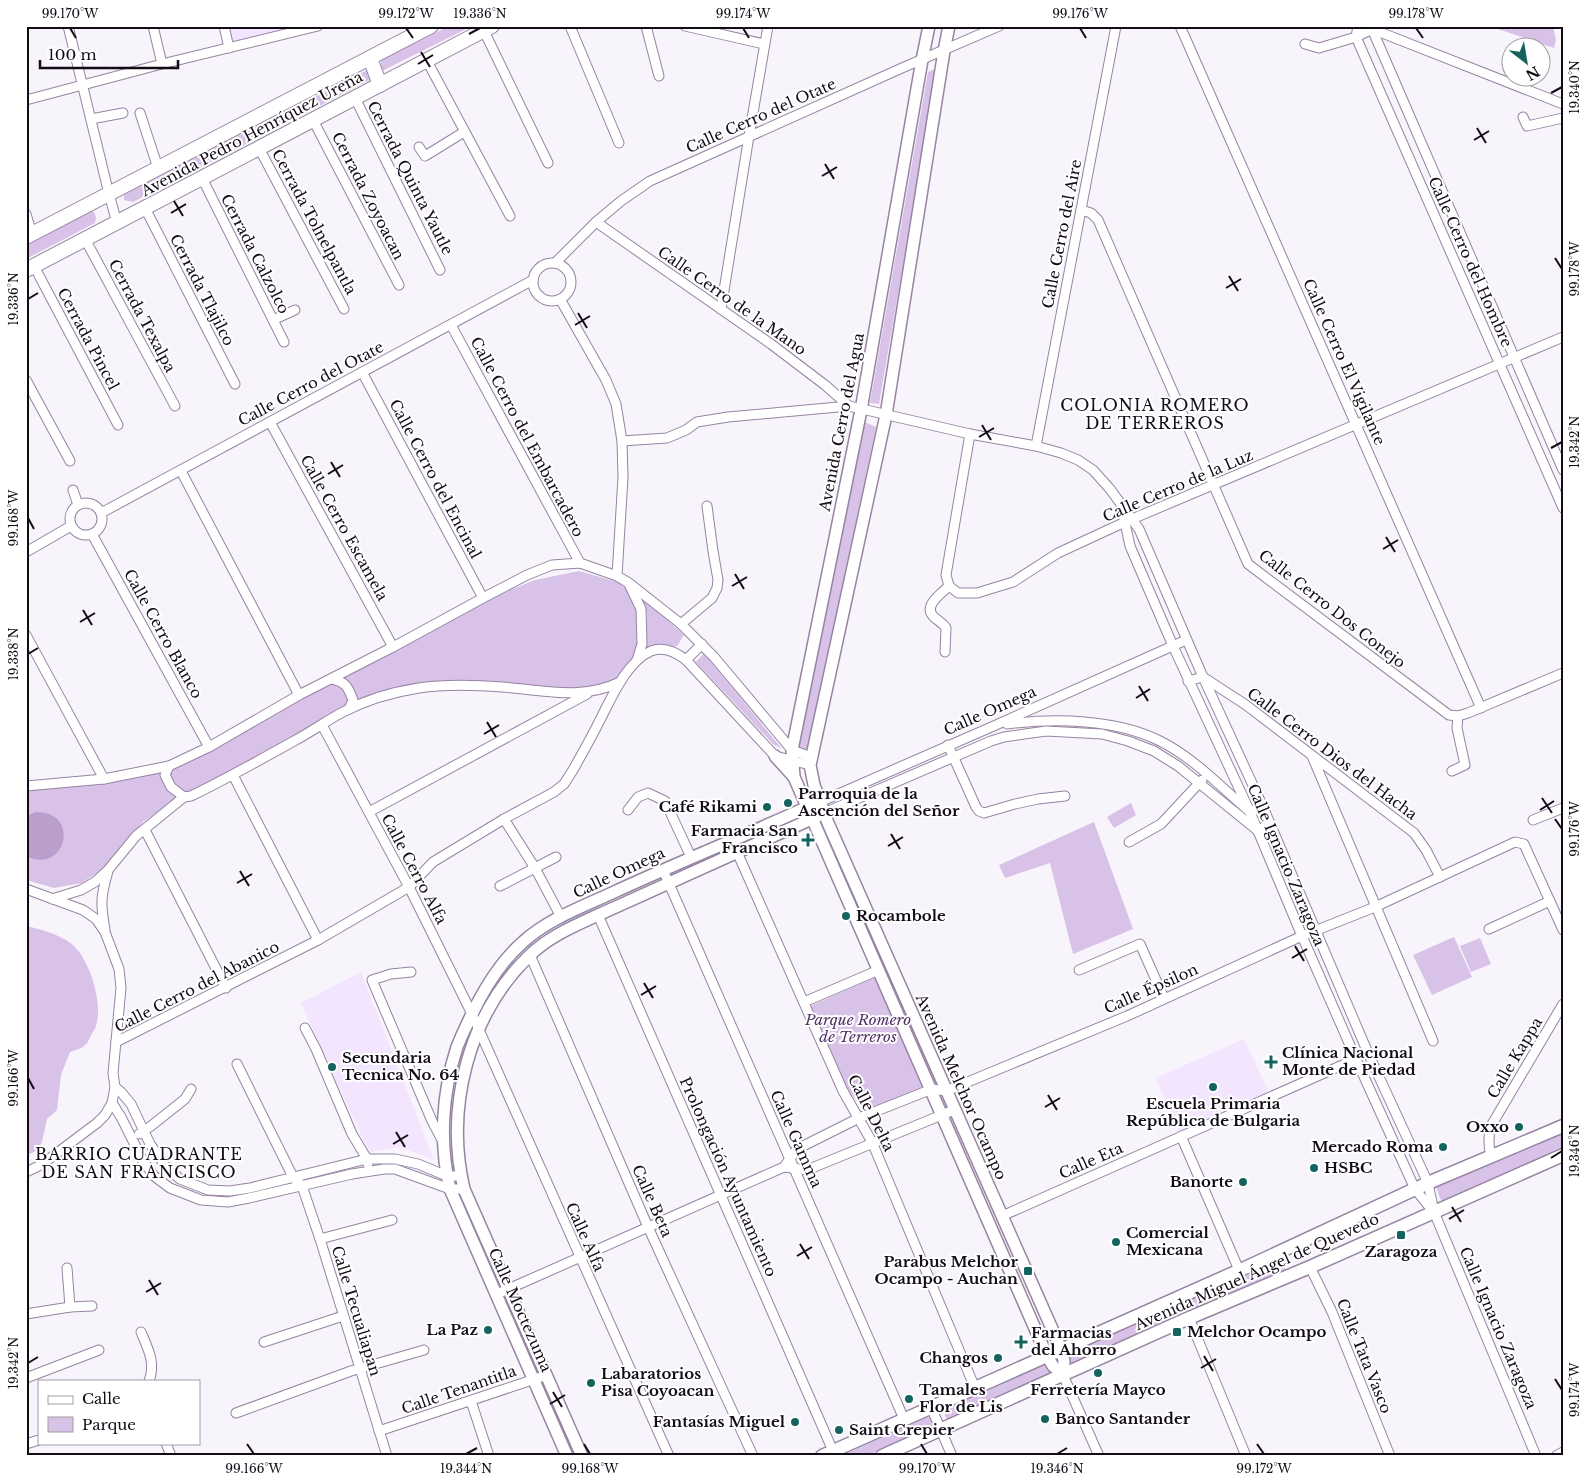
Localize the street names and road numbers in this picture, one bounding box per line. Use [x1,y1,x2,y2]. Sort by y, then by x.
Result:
street label: Avenida Pedro Henríquez Ureña [137,67,366,201]
street label: Calle Cerro del Otate [683,74,839,157]
street label: Cerrada Quinta Yautle [363,98,458,258]
street label: Cerrada Zoyoacan [328,129,409,263]
street label: Cerrada Tolnelpantla [268,146,361,298]
street label: Calle Cerro del Aire [1038,158,1085,310]
street label: Calle Cerro del Hombre [1424,174,1517,350]
street label: Cerrada Calzolco [217,191,294,317]
street label: Cerrada Tlajilco [166,231,239,349]
street label: Calle Cerro de la Mano [654,242,810,359]
street label: Cerrada Texalpa [105,256,181,376]
street label: Calle Cerro El Vigilante [1299,276,1390,448]
street label: Cerrada Pincel [54,284,123,393]
street label: Avenida Cerro del Agua [815,330,868,514]
street label: Calle Cerro del Embarcadero [467,334,588,540]
street label: Calle Cerro del Otate [235,337,387,430]
street label: Calle Cerro del Encinal [385,396,486,562]
street label: Calle Cerro de la Luz [1100,445,1256,526]
street label: Calle Cerro Escamela [296,452,393,605]
street label: Calle Cerro Dos Conejo [1255,545,1410,672]
street label: Calle Cerro Blanco [120,566,207,702]
street label: Calle Omega [941,681,1040,739]
street label: Calle Cerro Dios del Hacha [1244,683,1422,824]
street label: Calle Ignacio Zaragoza [1244,781,1330,949]
street label: Calle Cerro Alfa [377,810,452,928]
street label: Calle Omega [570,843,668,902]
street label: Calle Cerro del Abanico [111,937,282,1036]
street label: Calle Épsilon [1101,959,1201,1018]
street label: Avenida Melchor Ocampo [911,990,1011,1183]
street label: Calle Kappa [1483,1013,1547,1102]
street label: Calle Delta [844,1071,899,1155]
street label: Prolongación Ayuntamiento [676,1074,781,1280]
street label: Calle Gamma [766,1087,827,1191]
street label: Calle Eta [1056,1138,1126,1183]
street label: Calle Beta [628,1162,677,1240]
street label: Calle Alfa [562,1199,609,1275]
street label: Avenida Miguel Ángel de Quevedo [1131,1209,1382,1335]
street label: Calle Tecualiapan [328,1243,385,1378]
street label: Calle Ignacio Zaragoza [1456,1244,1542,1412]
street label: Calle Moctezuma [485,1245,557,1375]
street label: Calle Tata Vasco [1333,1296,1396,1416]
street label: Calle Tenantitla [399,1361,519,1418]

